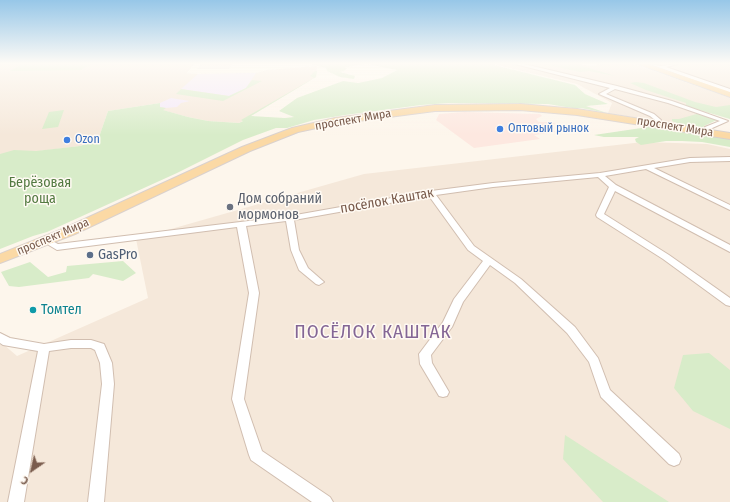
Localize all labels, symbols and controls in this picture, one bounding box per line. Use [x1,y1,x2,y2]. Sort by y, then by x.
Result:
street label: проспект Мира [314,106,392,134]
street label: проспект Мира [636,114,714,140]
place label: Оптовый рынок [508,122,589,136]
marker: Оптовый рынок [495,124,505,134]
place label: Ozon [75,133,100,147]
marker: Ozon [62,135,72,145]
park label: Берёзовая роща [9,175,71,208]
street label: посёлок Каштак [339,185,435,217]
place label: Дом собраний мормонов [238,191,322,224]
marker: Дом собраний мормонов [225,202,235,212]
street label: проспект Мира [15,215,91,259]
place label: GasPro [98,247,138,263]
marker: GasPro [85,250,95,260]
place label: Томтел [41,302,82,318]
marker: Томтел [28,305,38,315]
district label: ПОСЁЛОК КАШТАК [294,322,452,344]
north arrow [12,450,52,490]
text: С [19,473,31,487]

